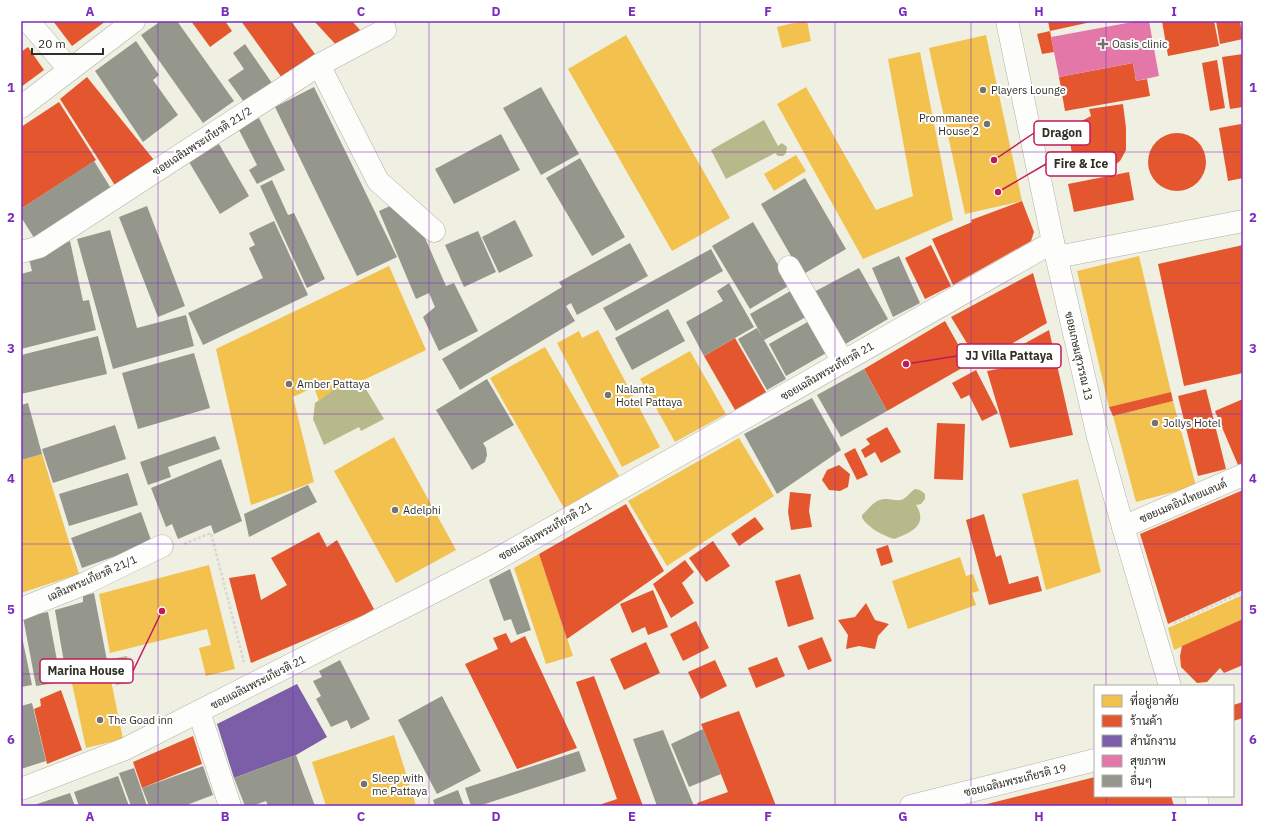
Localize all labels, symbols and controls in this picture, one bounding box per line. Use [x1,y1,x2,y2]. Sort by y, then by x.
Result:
text: A [86,3,95,20]
text: B [221,3,230,20]
text: C [357,3,366,20]
text: D [491,3,501,20]
text: E [628,3,636,20]
text: F [764,3,772,20]
text: G [898,3,908,20]
text: H [1034,3,1044,20]
text: I [1171,3,1177,20]
scale bar [32,30,103,56]
text: 20 m [38,36,66,51]
place label: Oasis clinic [1112,37,1168,51]
marker: Oasis clinic [1097,38,1109,50]
text: 1 [7,79,15,96]
text: 1 [1249,79,1257,96]
place label: Players Lounge [991,83,1066,97]
marker: Players Lounge [978,85,988,95]
street label: ซอยเฉลิมพระเกียรติ 21/2 [149,103,255,178]
place label: Prommanee House 2 [919,111,979,138]
marker: Prommanee House 2 [982,119,992,129]
callout: Dragon [1034,121,1090,145]
text: Dragon [1042,125,1082,140]
callout: Fire & Ice [1046,152,1116,176]
text: Fire & Ice [1054,156,1108,171]
text: 2 [7,209,15,226]
text: 2 [1249,209,1257,226]
street label: ซอยเกษมสุวรรณ 13 [1060,310,1096,402]
street label: ซอยเฉลิมพระเกียรติ 21 [777,338,876,403]
text: 3 [7,340,15,357]
text: 3 [1249,340,1257,357]
callout: JJ Villa Pattaya [957,344,1061,368]
text: JJ Villa Pattaya [965,348,1053,363]
place label: Amber Pattaya [297,377,370,391]
marker: Amber Pattaya [284,379,294,389]
place label: Nalanta Hotel Pattaya [616,382,683,409]
marker: Nalanta Hotel Pattaya [603,390,613,400]
place label: Jollys Hotel [1163,416,1221,430]
marker: Jollys Hotel [1150,418,1160,428]
text: 4 [7,470,15,487]
text: 4 [1249,470,1257,487]
street label: ซอยเมดอินไทยแลนด์ [1137,475,1229,526]
street label: ซอยเฉลิมพระเกียรติ 21 [495,498,594,563]
place label: Adelphi [403,503,441,517]
marker: Adelphi [390,505,400,515]
street label: เฉลิมพระเกียรติ 21/1 [45,551,139,604]
text: 5 [7,601,15,618]
text: 5 [1249,601,1257,618]
street label: ซอยเฉลิมพระเกียรติ 21 [207,651,308,712]
callout: Marina House [40,659,133,683]
text: Marina House [47,663,125,678]
legend [1094,685,1234,797]
text: ที่อยู่อาศัย [1130,690,1179,709]
place label: The Goad inn [108,713,173,727]
text: ร้านค้า [1130,713,1162,728]
marker: The Goad inn [95,715,105,725]
text: 6 [7,731,15,748]
text: 6 [1249,731,1257,748]
text: สำนักงาน [1130,733,1177,748]
text: สุขภาพ [1130,753,1166,770]
street label: ซอยเฉลิมพระเกียรติ 19 [962,760,1068,800]
text: อื่นๆ [1130,770,1152,788]
place label: Sleep with me Pattaya [372,771,427,798]
marker: Sleep with me Pattaya [359,779,369,789]
text: A [86,808,95,825]
text: B [221,808,230,825]
text: C [357,808,366,825]
text: D [491,808,501,825]
text: E [628,808,636,825]
text: F [764,808,772,825]
text: G [898,808,908,825]
text: H [1034,808,1044,825]
text: I [1171,808,1177,825]

